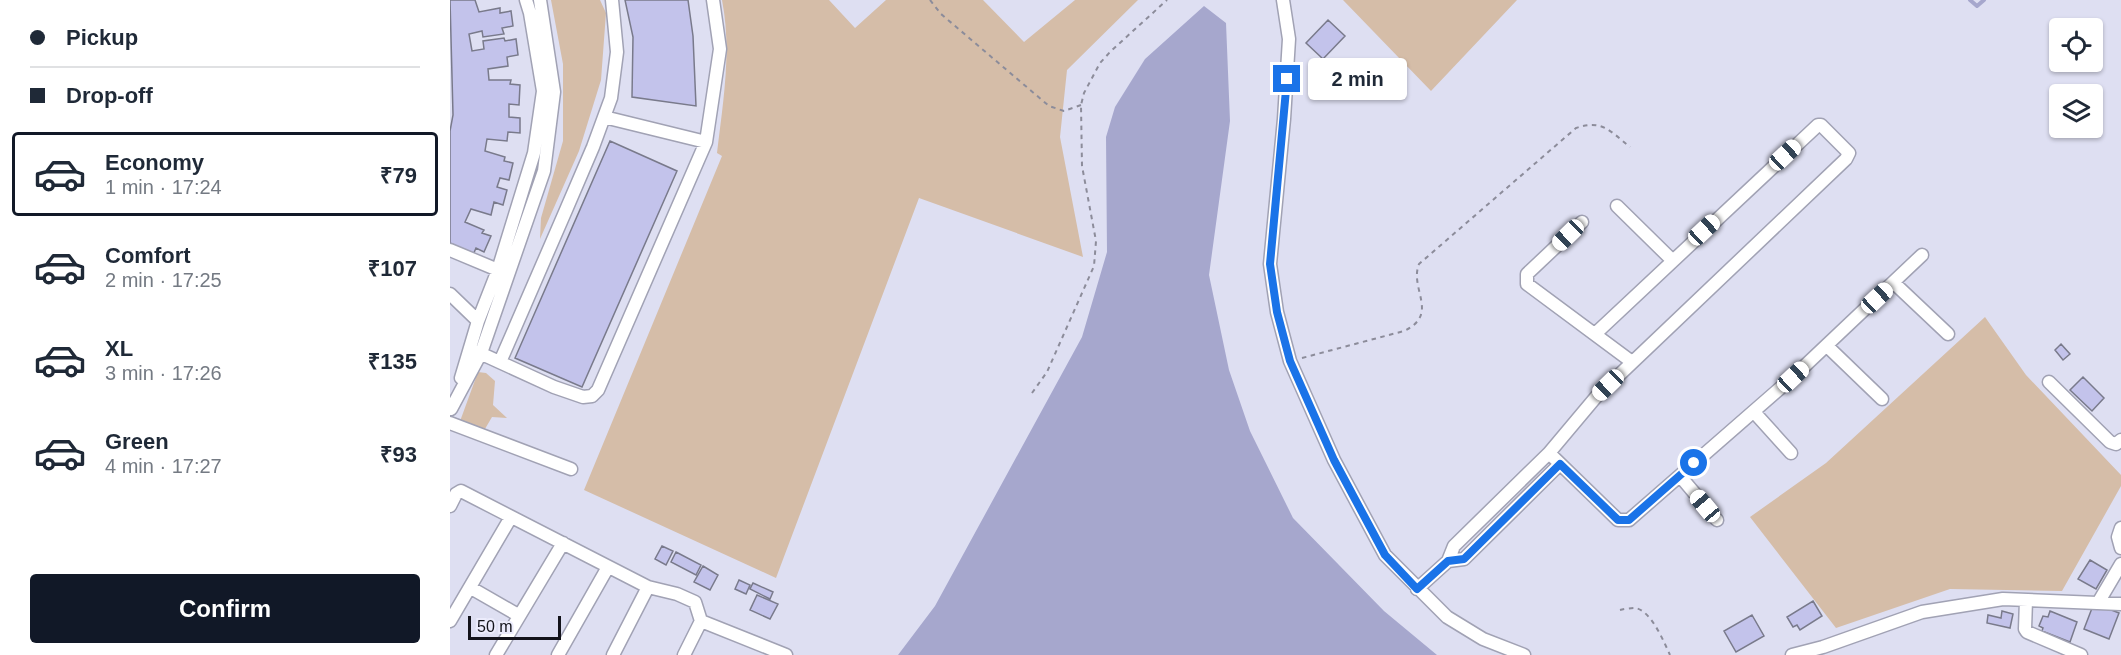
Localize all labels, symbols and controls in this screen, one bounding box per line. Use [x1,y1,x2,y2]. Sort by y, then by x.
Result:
map controls [2049,18,2103,138]
button: locate [2049,18,2103,72]
text: Pickup [66,25,138,50]
callout: 2 min [1308,58,1407,100]
route end [1273,65,1300,92]
text: 2 min [1331,68,1384,90]
text: Drop-off [66,83,153,108]
button: layers [2049,84,2103,138]
car [1766,136,1804,174]
icon: car [33,147,87,201]
text: Economy [105,150,204,175]
text: ₹79 [380,163,417,188]
text: 1 min · 17:24 [105,176,222,198]
car [1685,211,1723,249]
car [1549,216,1587,254]
icon: car [33,240,87,294]
text: Comfort [105,243,191,268]
text: ₹107 [368,256,417,281]
text: 2 min · 17:25 [105,269,222,291]
car [1858,279,1896,317]
icon: car [33,333,87,387]
text: XL [105,336,133,361]
text: ₹135 [368,349,417,374]
car [1774,358,1812,396]
text: 3 min · 17:26 [105,362,222,384]
car [1589,366,1627,404]
icon: car [33,426,87,480]
text: Green [105,429,169,454]
text: ₹93 [380,442,417,467]
route start [1680,449,1707,476]
text: 4 min · 17:27 [105,455,222,477]
car [1687,486,1723,526]
button: Confirm [30,574,420,643]
scale bar [468,613,561,640]
text: 50 m [477,618,513,635]

